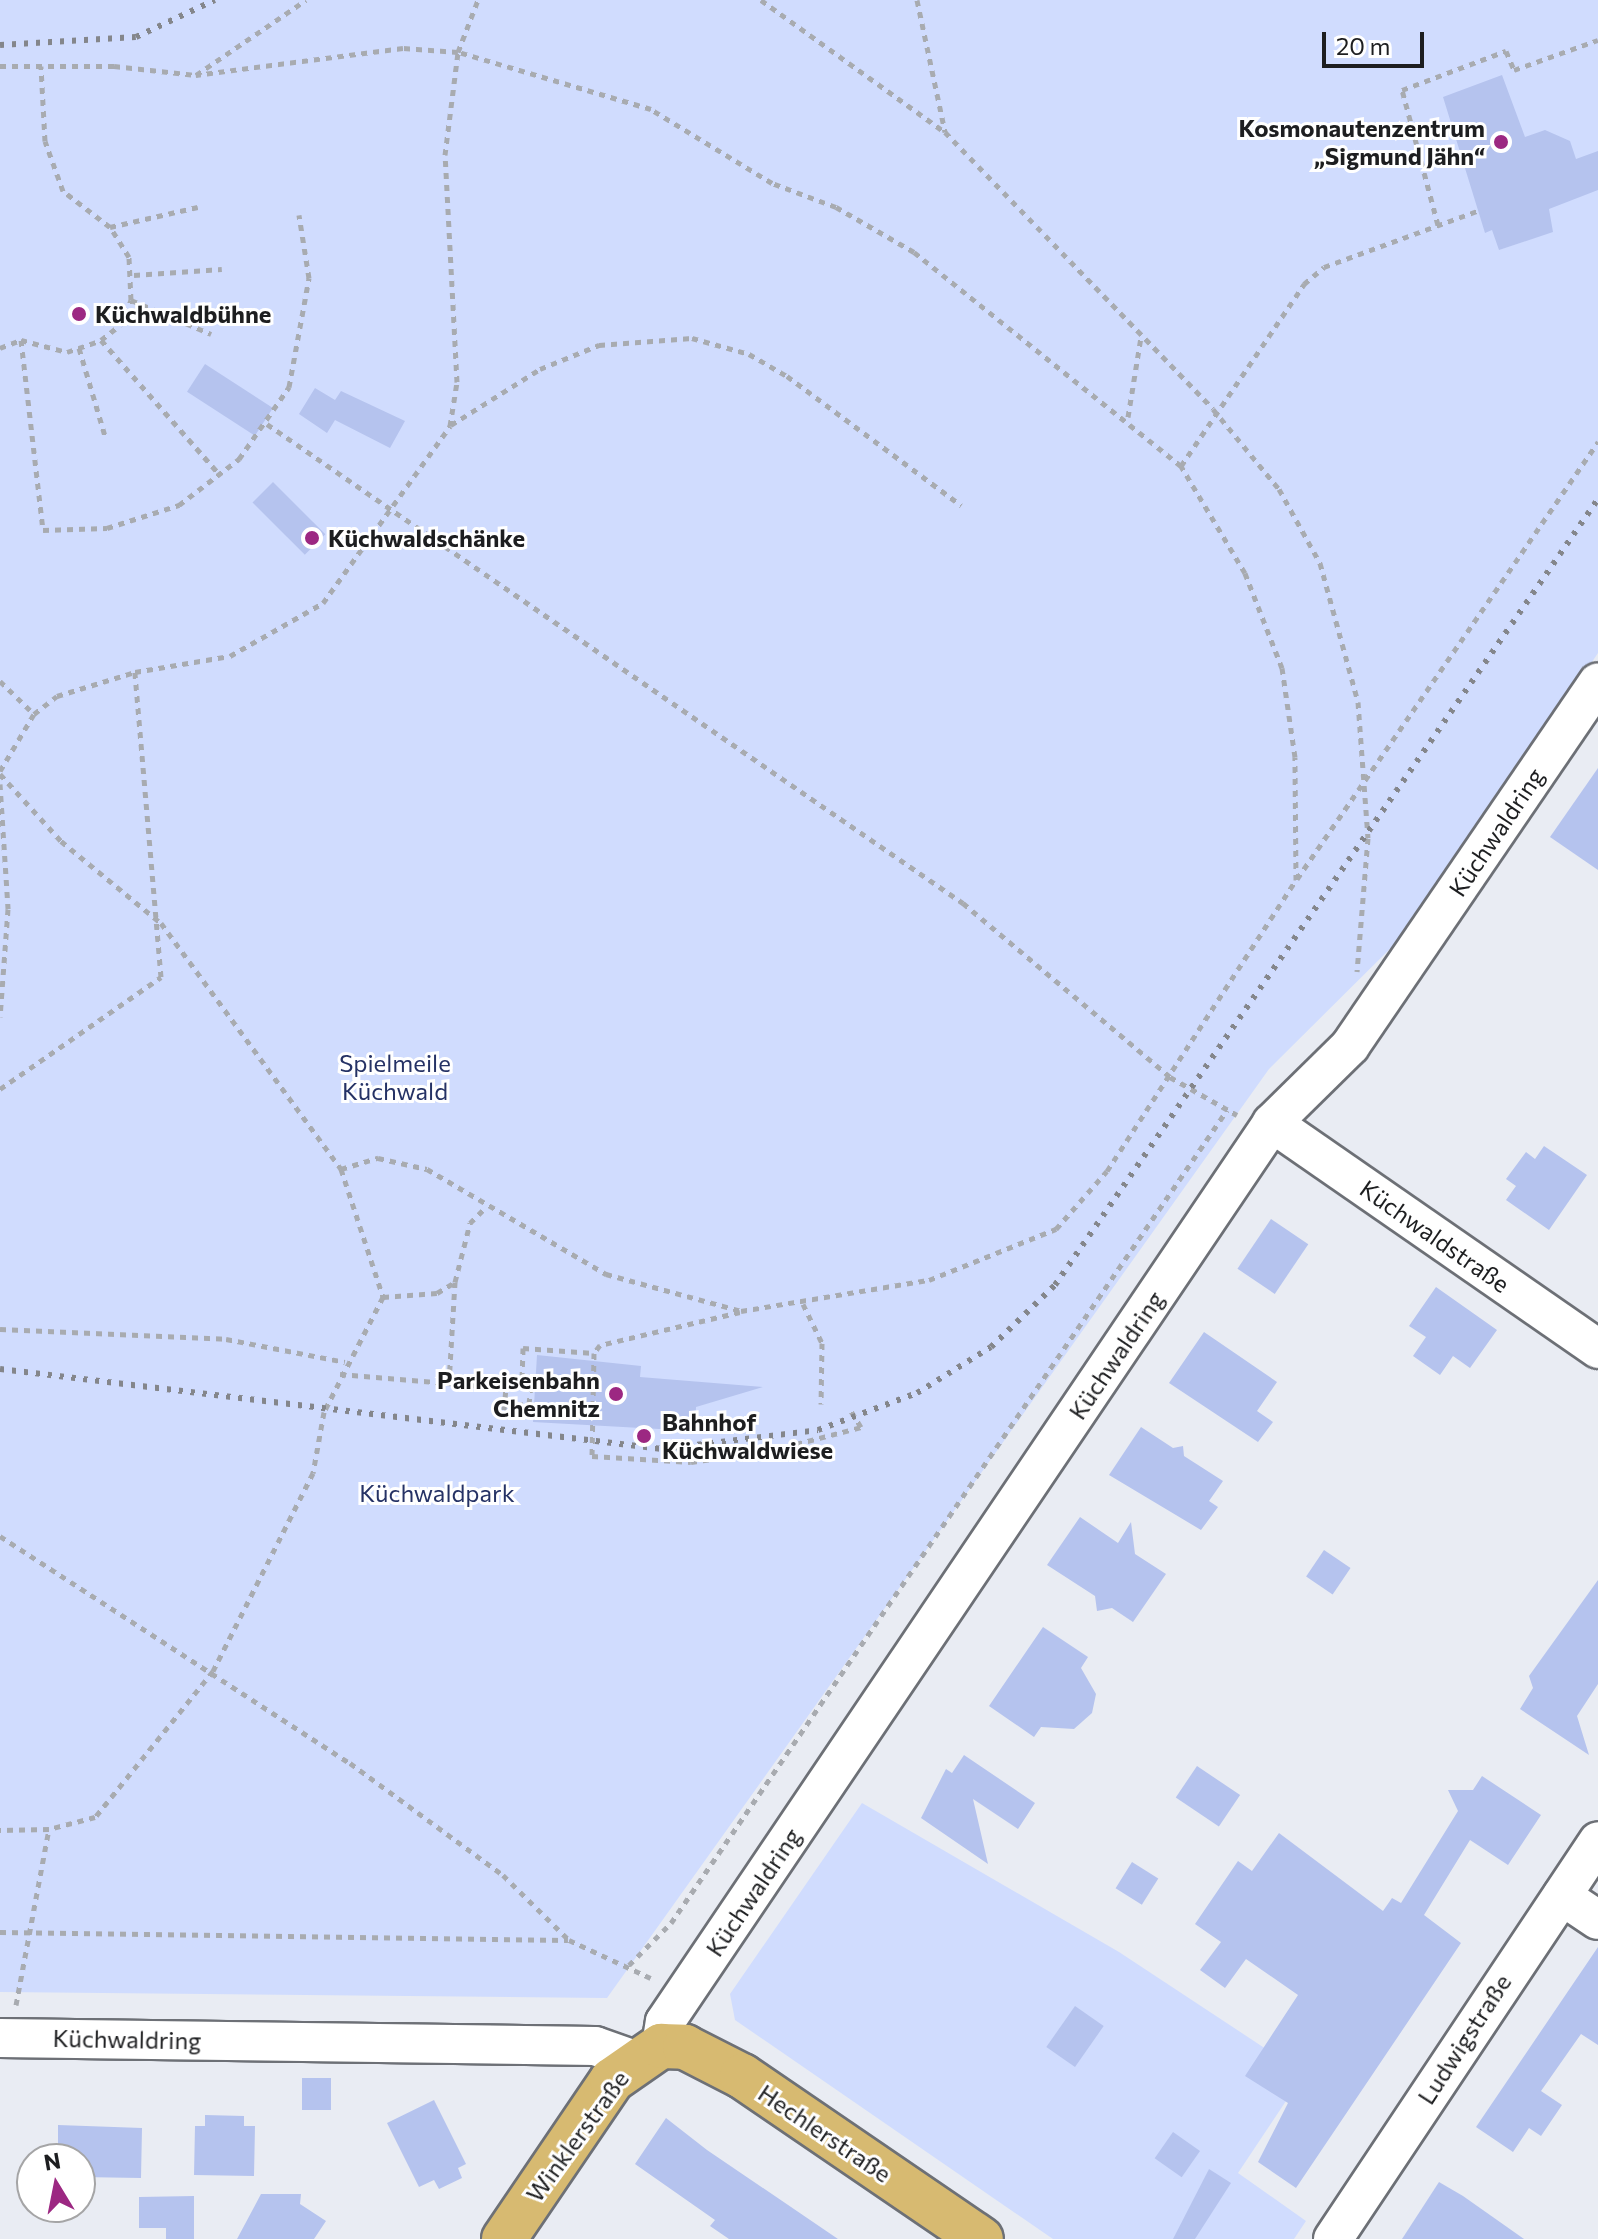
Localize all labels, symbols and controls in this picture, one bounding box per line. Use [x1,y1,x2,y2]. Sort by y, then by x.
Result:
scale bar [1326,16,1428,66]
text: 20 m [1336,31,1390,60]
place label: Kosmonautenzentrum „Sigmund Jähn“ [1238,114,1485,170]
marker: Kosmonautenzentrum „Sigmund Jähn“ [1492,133,1510,151]
place label: Küchwaldbühne [95,300,271,328]
marker: Küchwaldbühne [70,305,88,323]
place label: Küchwaldschänke [328,524,525,552]
marker: Küchwaldschänke [303,529,321,547]
street label: Küchwaldring [1443,762,1549,902]
park label: Spielmeile Küchwald [339,1049,451,1105]
street label: Küchwaldstraße [1355,1174,1515,1298]
street label: Küchwaldring [1063,1285,1169,1425]
place label: Parkeisenbahn Chemnitz [437,1366,600,1422]
marker: Parkeisenbahn Chemnitz [607,1385,625,1403]
place label: Bahnhof Küchwaldwiese [662,1408,833,1464]
marker: Bahnhof Küchwaldwiese [633,1425,655,1447]
park label: Küchwaldpark [359,1479,515,1507]
street label: Küchwaldring [700,1822,806,1962]
street label: Ludwigstraße [1411,1969,1517,2109]
street label: Küchwaldring [52,2023,202,2055]
street label: Winklerstraße [520,2065,634,2207]
street label: Hechlerstraße [753,2078,897,2188]
north arrow [16,2143,96,2223]
text: N [42,2146,63,2176]

